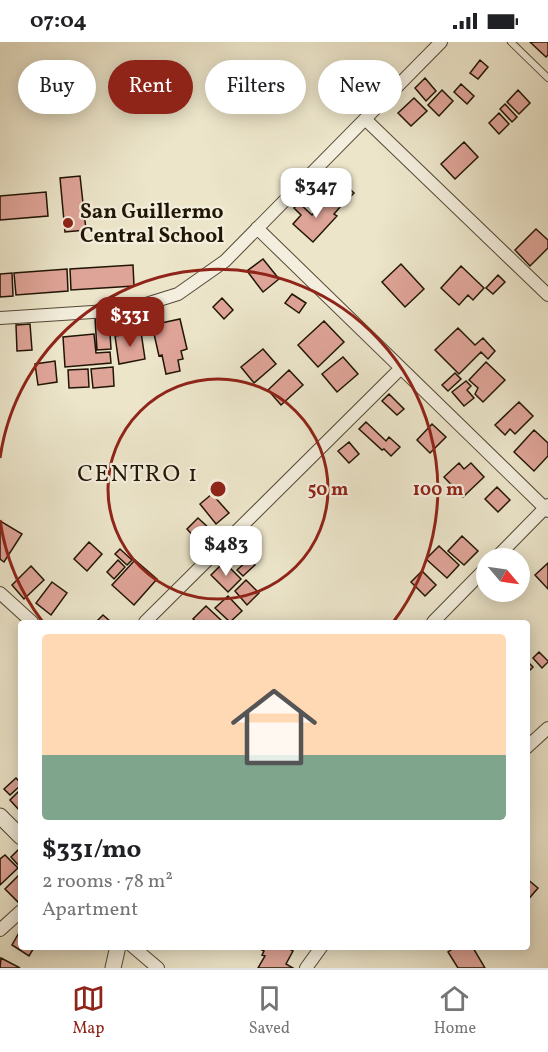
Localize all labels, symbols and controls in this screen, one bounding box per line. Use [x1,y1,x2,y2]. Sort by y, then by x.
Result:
text: 07:04 [30,6,87,37]
chip: Buy [18,60,96,114]
chip: Rent [108,60,193,114]
chip: Filters [205,60,306,114]
chip: New [318,60,402,114]
pin: $347 [280,168,352,219]
text: $347 [295,173,337,201]
place label: San Guillermo Central School [80,198,224,251]
marker: San Guillermo Central School [61,216,75,230]
pin: $331 [94,297,166,348]
text: $331 [110,302,150,330]
district label: CENTRO 1 [77,458,199,492]
text: 50 m [308,478,348,503]
text: 100 m [413,478,463,503]
centre of rings [208,479,228,499]
pin: $483 [190,526,262,577]
text: $483 [204,531,248,559]
north arrow [476,548,530,602]
map controls [476,548,530,602]
icon: home [220,673,328,781]
text: $331/mo [42,832,141,868]
text: 2 rooms · 78 m² [42,868,173,896]
text: Apartment [42,896,138,924]
tab: Map [72,982,105,1040]
tab: Saved [249,982,290,1040]
tab: Home [434,982,476,1040]

